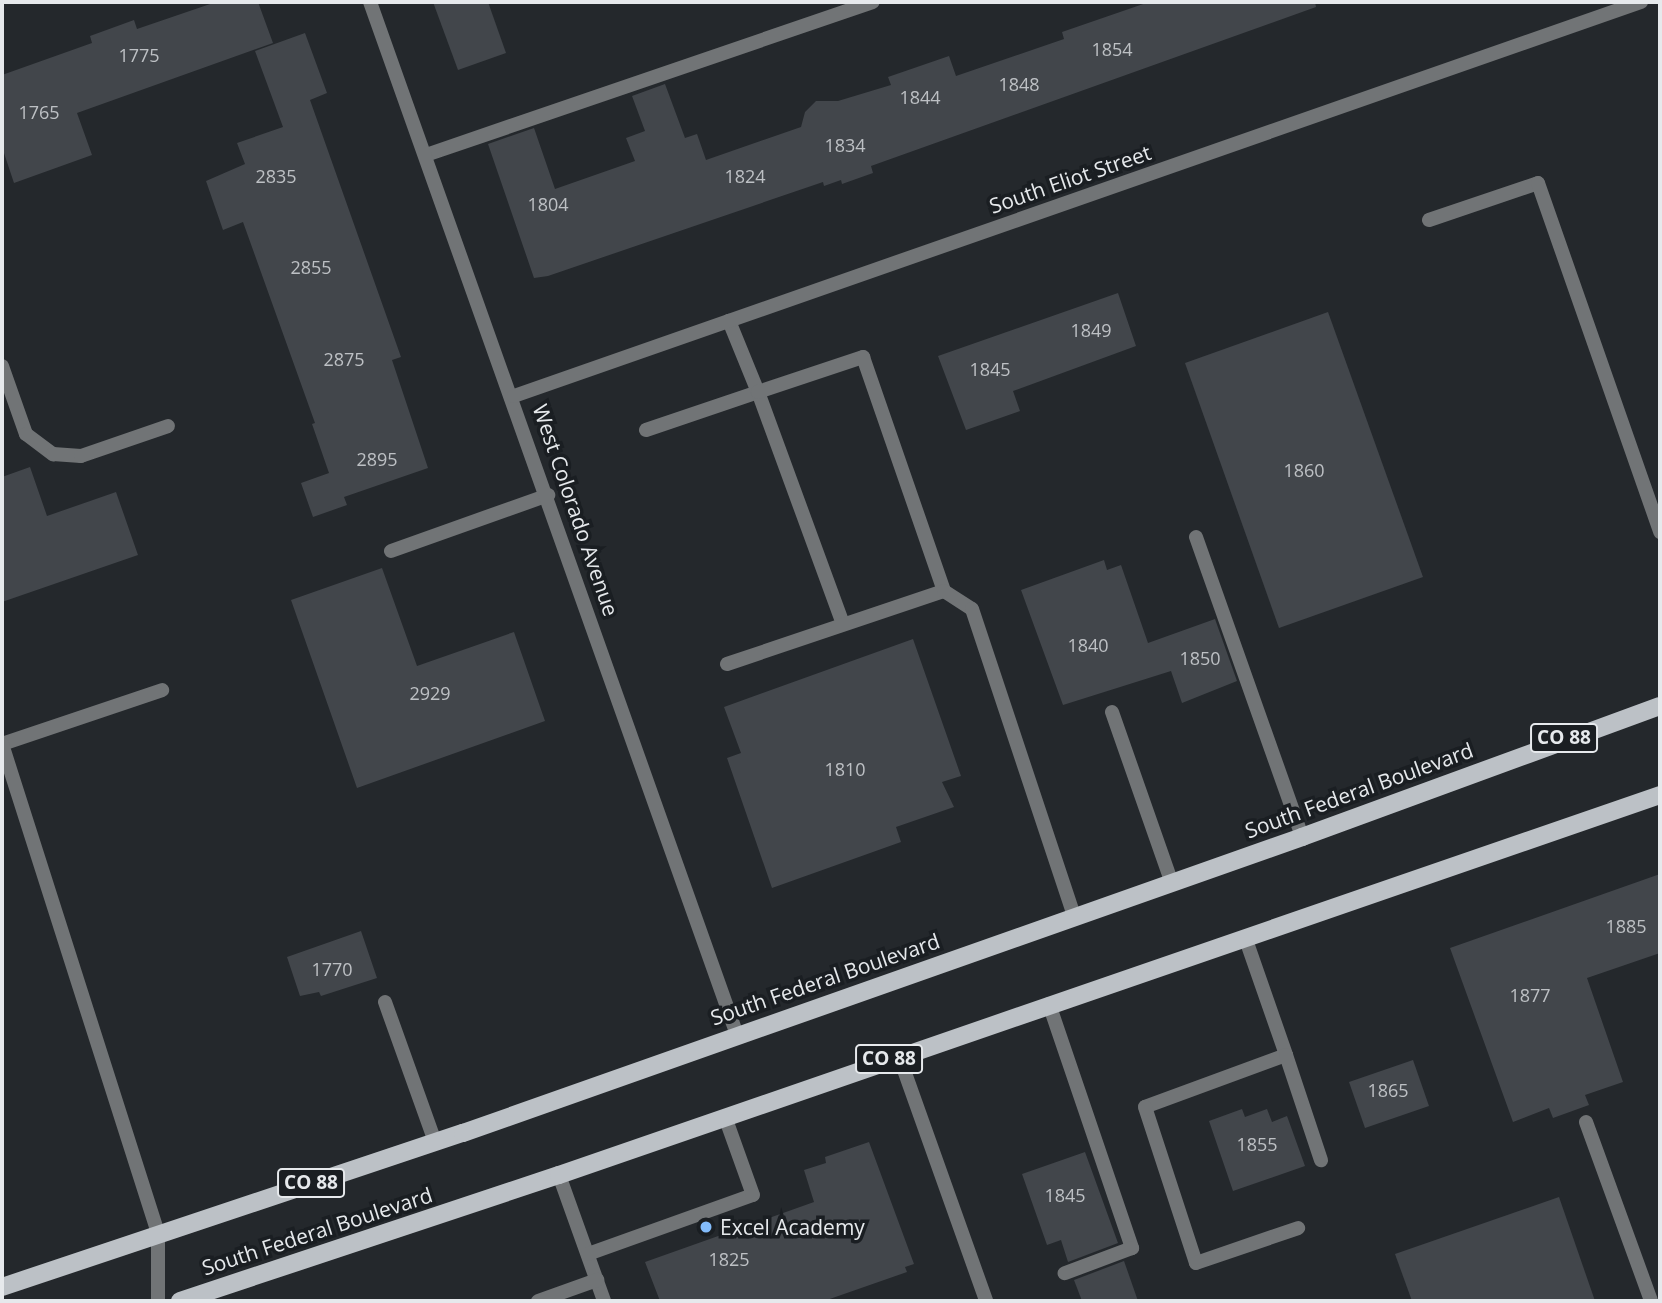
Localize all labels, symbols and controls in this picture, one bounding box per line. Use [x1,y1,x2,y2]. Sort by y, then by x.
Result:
house number: 1854 [1091,38,1133,60]
house number: 1775 [118,44,160,66]
house number: 1848 [998,73,1040,95]
house number: 1844 [899,86,941,108]
house number: 1765 [18,101,60,123]
house number: 1834 [824,134,866,156]
street label: South Eliot Street [986,140,1154,218]
house number: 2835 [255,165,297,187]
house number: 1824 [724,165,766,187]
house number: 1804 [527,193,569,215]
house number: 2855 [290,256,332,278]
house number: 1849 [1070,319,1112,341]
house number: 2875 [323,348,365,370]
house number: 1845 [969,358,1011,380]
street label: West Colorado Avenue [528,401,624,619]
house number: 2895 [356,448,398,470]
house number: 1860 [1283,459,1325,481]
house number: 1840 [1067,634,1109,656]
house number: 1850 [1179,647,1221,669]
house number: 2929 [409,682,451,704]
road number: CO 88 [1529,722,1599,754]
street label: South Federal Boulevard [1242,737,1476,843]
house number: 1810 [824,758,866,780]
house number: 1885 [1605,915,1647,937]
street label: South Federal Boulevard [707,928,943,1030]
house number: 1770 [311,958,353,980]
house number: 1877 [1509,984,1551,1006]
road number: CO 88 [854,1044,924,1074]
house number: 1865 [1367,1079,1409,1101]
house number: 1855 [1236,1133,1278,1155]
road number: CO 88 [276,1168,346,1198]
street label: South Federal Boulevard [199,1182,435,1280]
house number: 1845 [1044,1184,1086,1206]
place label: Excel Academy [720,1214,865,1240]
marker: Excel Academy [698,1219,714,1235]
house number: 1825 [708,1248,750,1270]

